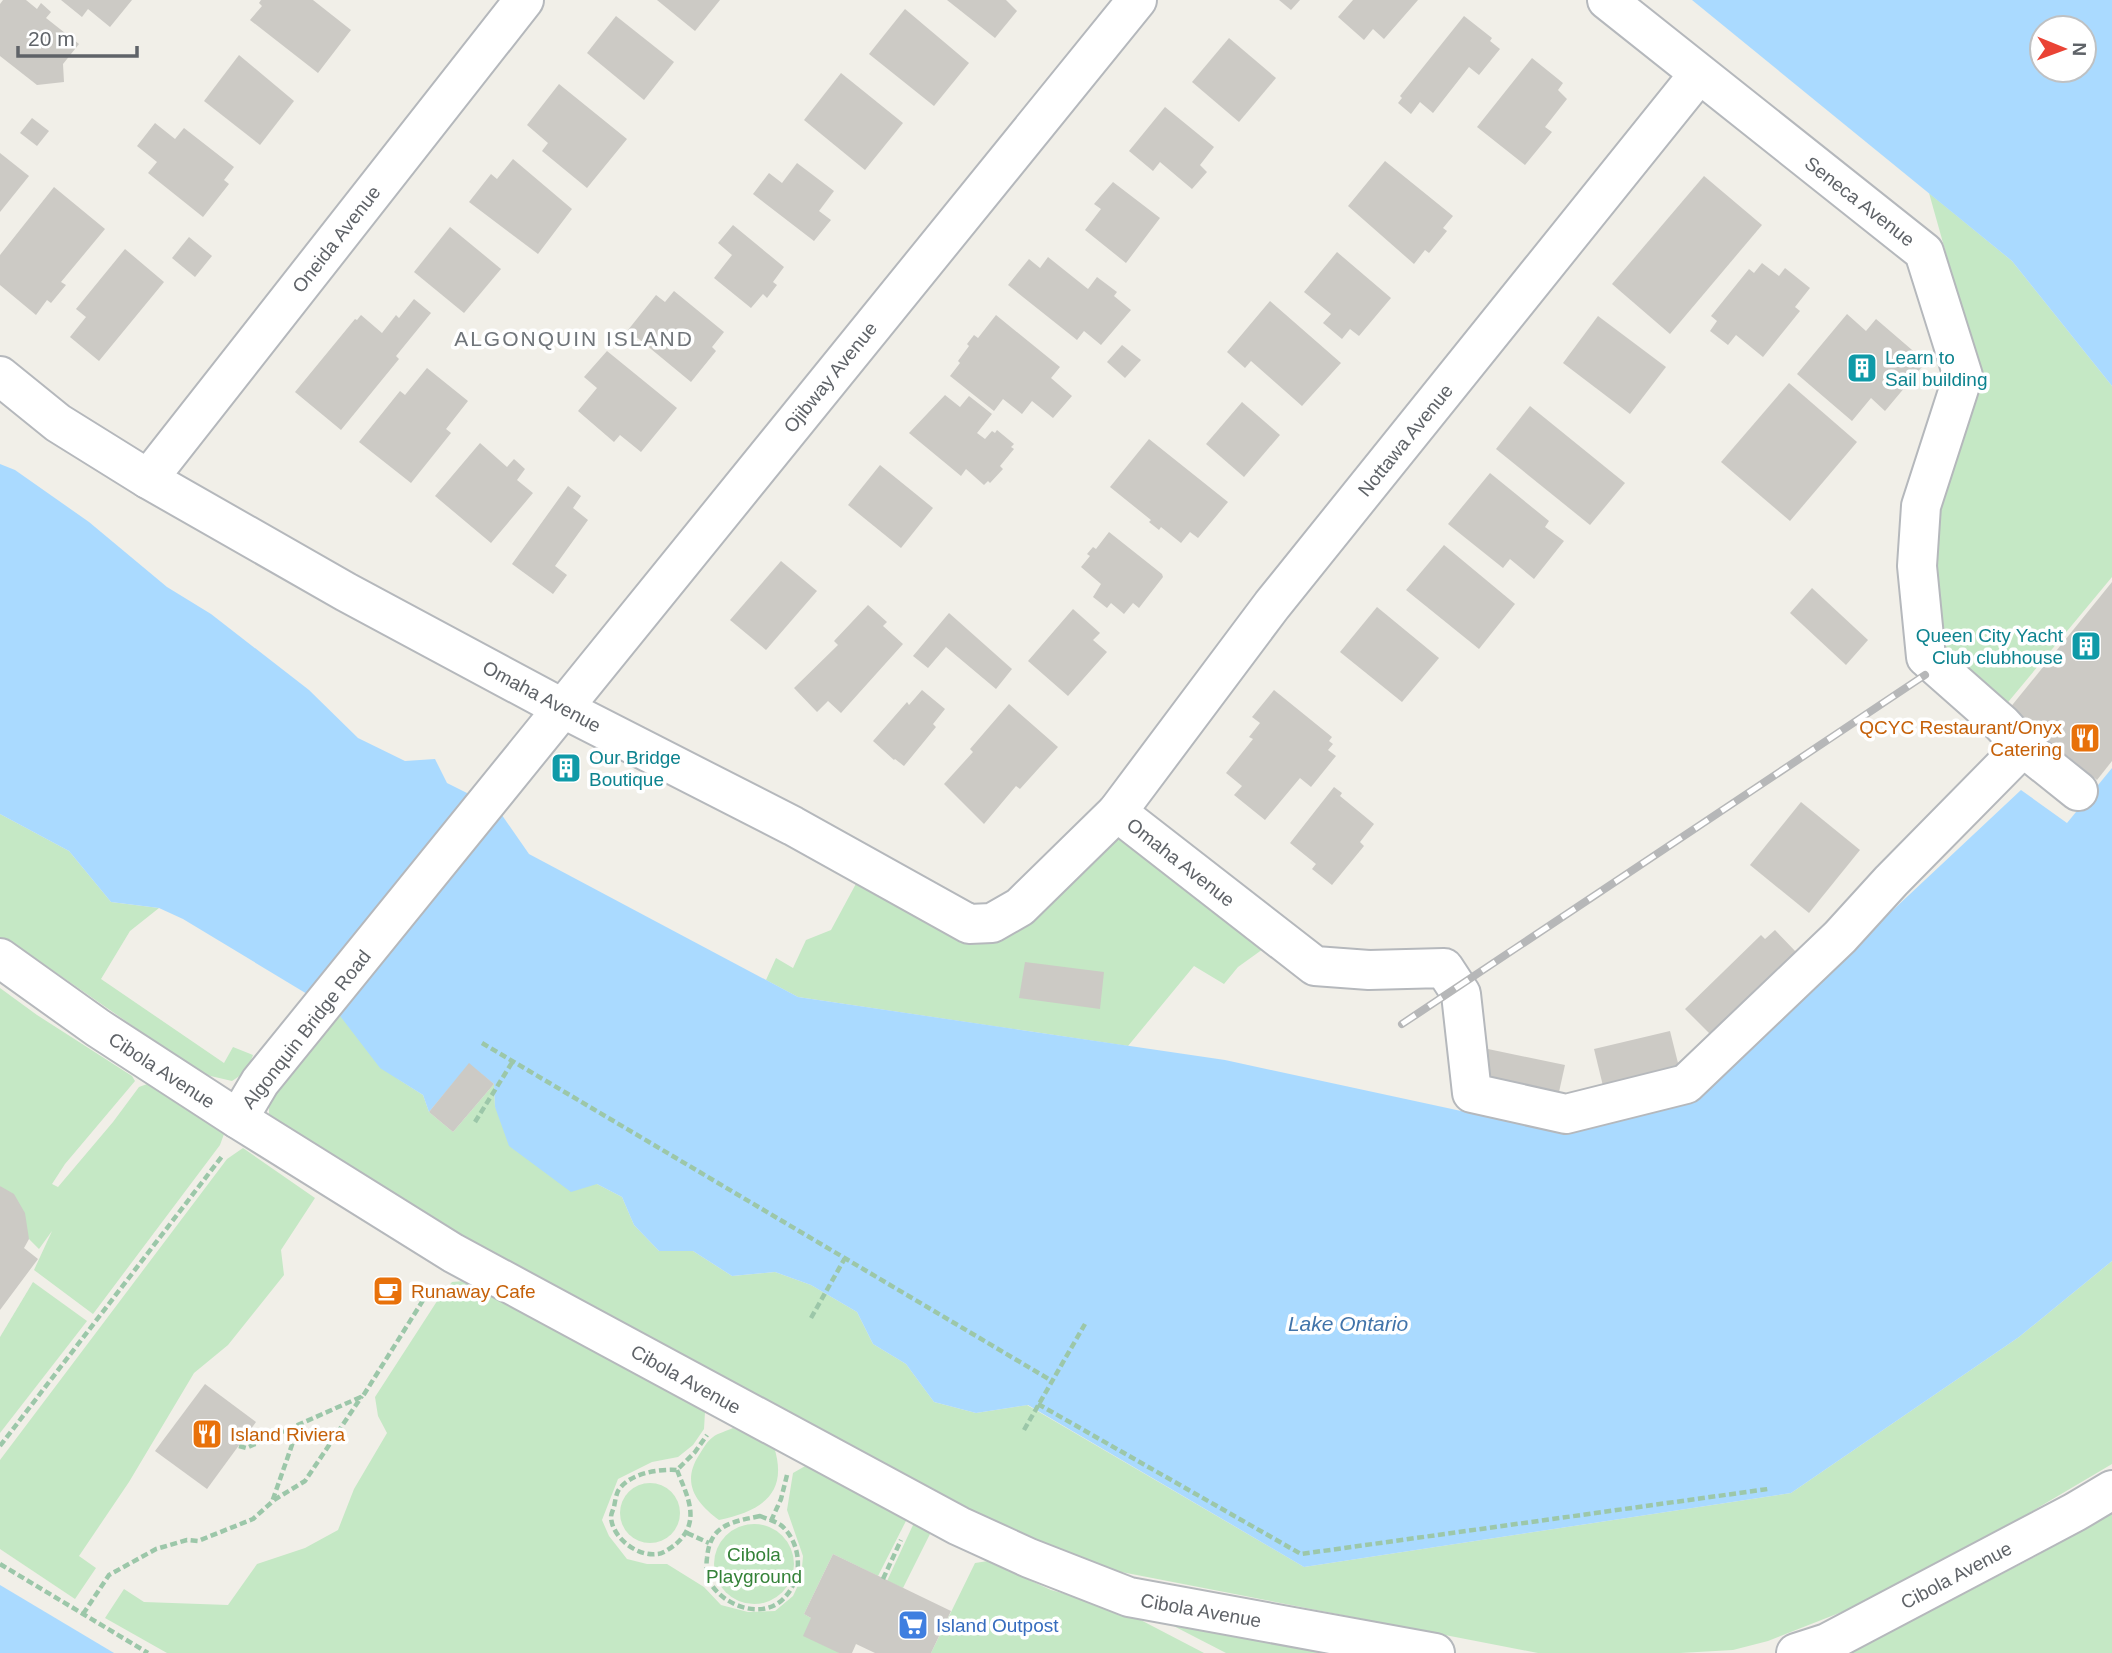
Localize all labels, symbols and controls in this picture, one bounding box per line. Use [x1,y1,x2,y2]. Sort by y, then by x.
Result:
scale bar [18,14,136,58]
north arrow [2028,14,2098,84]
text: 20 m [28,27,75,50]
text: N [2069,42,2090,56]
street label: Seneca Avenue [1801,152,1918,251]
street label: Oneida Avenue [288,182,385,297]
street label: Ojibway Avenue [779,318,881,437]
district label: ALGONQUIN ISLAND [454,327,694,350]
place label: Learn to Sail building [1885,347,1987,390]
building icon: Learn to Sail building [1845,351,1879,385]
street label: Nottawa Avenue [1354,380,1457,501]
place label: Queen City Yacht Club clubhouse [1916,625,2064,668]
building icon: Queen City Yacht Club clubhouse [2069,629,2103,663]
street label: Omaha Avenue [479,657,604,736]
place label: QCYC Restaurant/Onyx Catering [1859,717,2062,760]
restaurant icon: QCYC Restaurant/Onyx Catering [2068,721,2102,755]
place label: Our Bridge Boutique [589,747,681,790]
building icon: Our Bridge Boutique [549,751,583,785]
street label: Omaha Avenue [1123,814,1239,911]
street label: Algonquin Bridge Road [238,946,375,1113]
street label: Cibola Avenue [105,1028,219,1113]
cafe icon: Runaway Cafe [371,1274,405,1308]
place label: Runaway Cafe [411,1281,536,1302]
water label: Lake Ontario [1288,1312,1408,1335]
street label: Cibola Avenue [627,1341,744,1418]
restaurant icon: Island Riviera [190,1417,224,1451]
place label: Island Riviera [230,1424,346,1445]
street label: Cibola Avenue [1897,1537,2015,1613]
park label: Cibola Playground [706,1544,802,1587]
street label: Cibola Avenue [1139,1590,1263,1631]
supermarket icon: Island Outpost [896,1608,930,1642]
place label: Island Outpost [936,1615,1059,1636]

